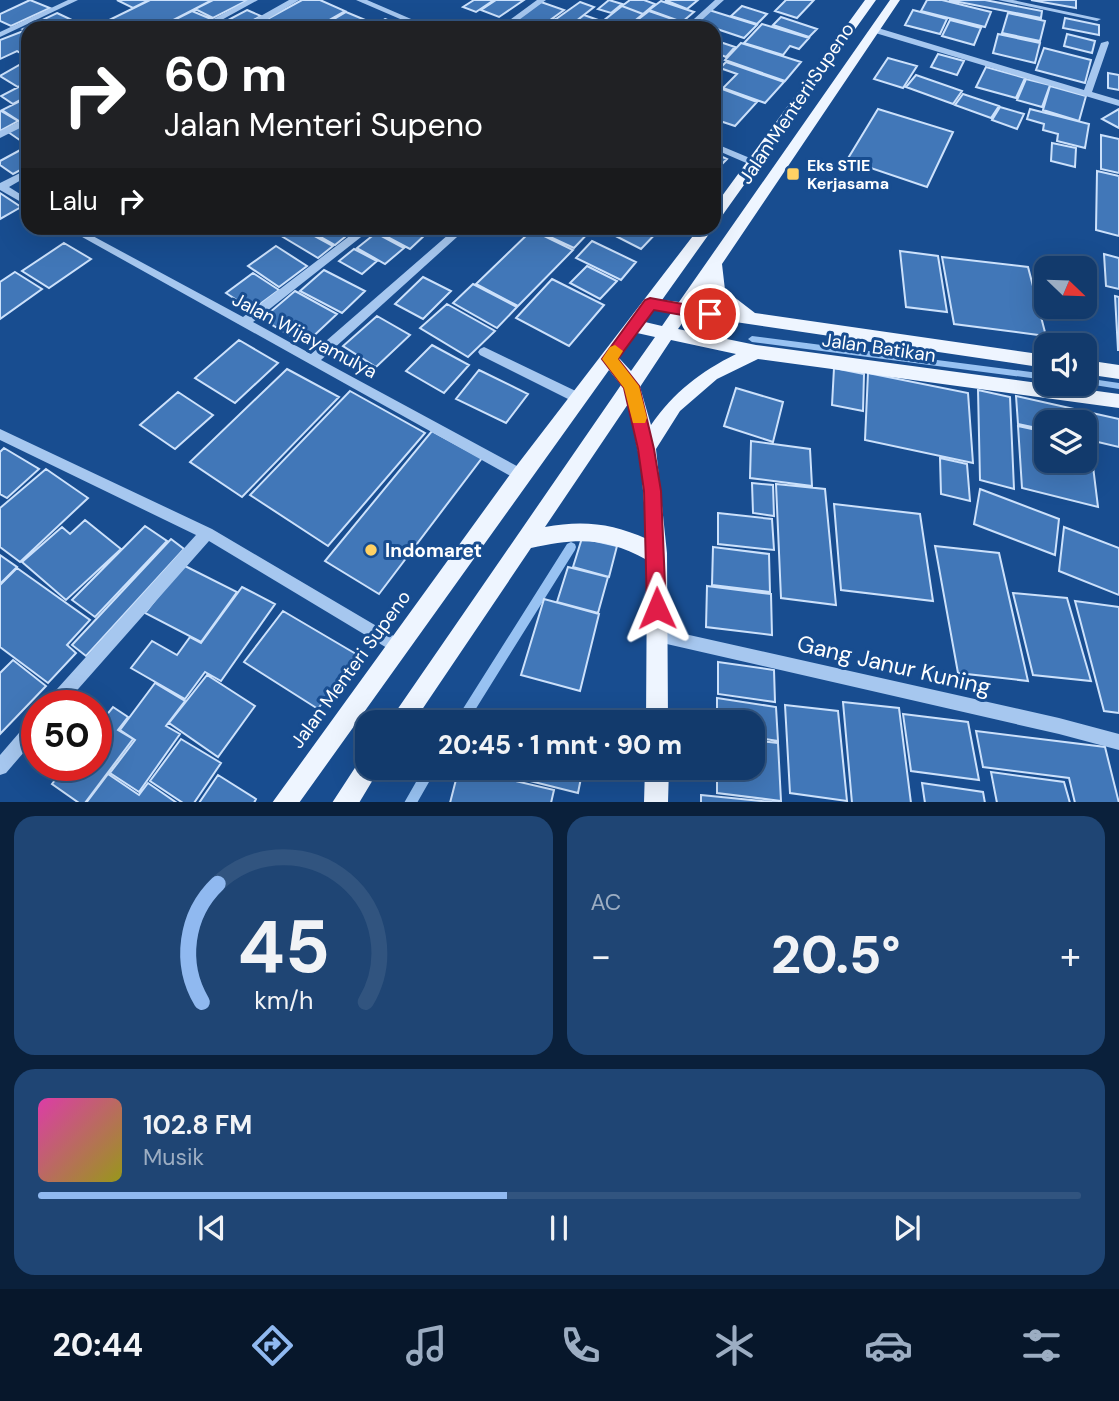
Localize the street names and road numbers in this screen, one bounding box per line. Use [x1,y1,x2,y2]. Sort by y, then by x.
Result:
street label: Jalan Menteri Supeno [733,18,860,189]
street label: Jalan Wijayamulya [228,287,382,384]
street label: Jalan Batikan [820,327,937,368]
street label: Jalan Menteri Supeno [285,585,416,753]
street label: Gang Janur Kuning [794,628,994,702]

